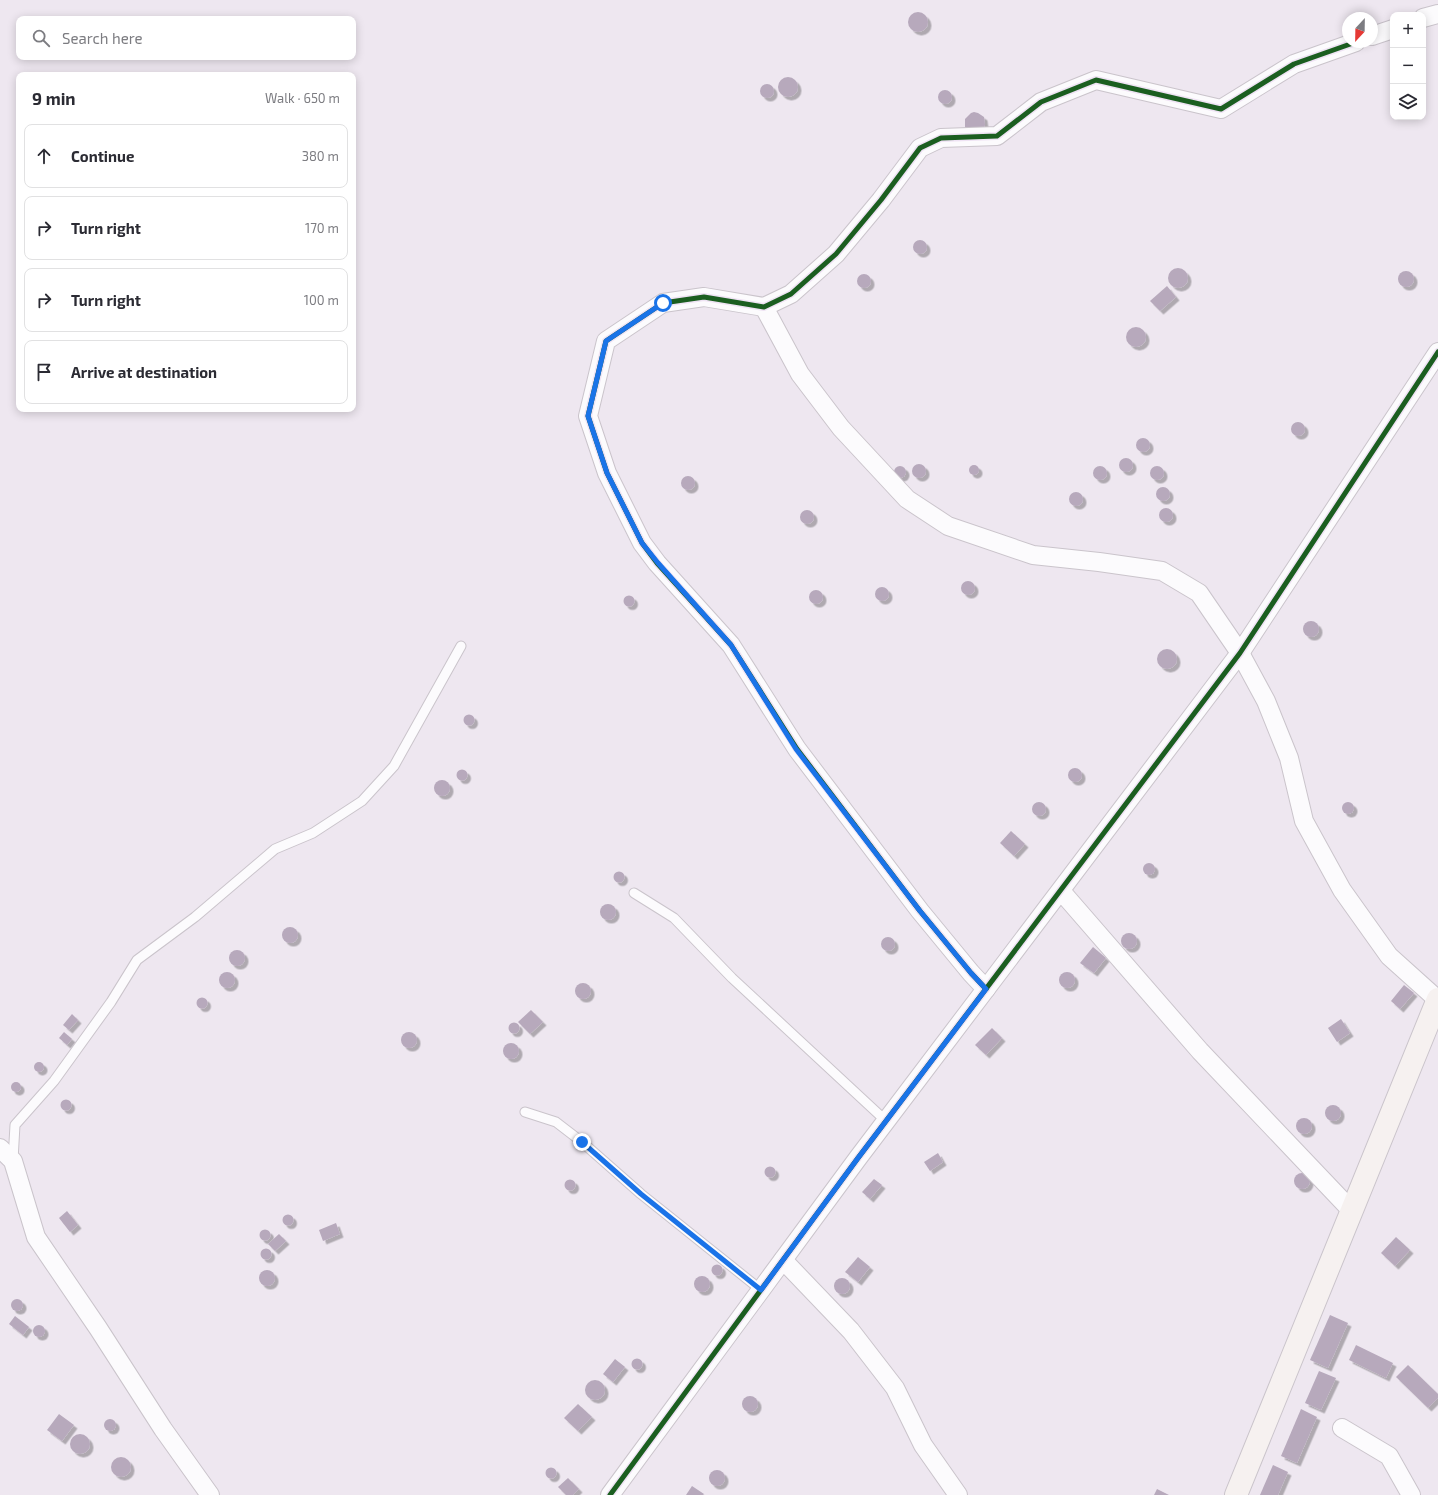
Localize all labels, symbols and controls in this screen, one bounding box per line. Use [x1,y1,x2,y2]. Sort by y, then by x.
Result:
north arrow [1342,12,1378,48]
map controls [1390,12,1426,120]
button: + [1390,12,1426,48]
search box [16,16,356,60]
icon: search [30,27,52,49]
text: Search here [62,29,143,47]
button: − [1390,48,1426,84]
button: layers [1390,84,1426,120]
text: 9 min [32,88,76,108]
text: Walk · 650 m [265,90,340,106]
icon: ahead [33,145,55,167]
text: Continue [71,147,134,165]
text: 380 m [302,148,339,164]
icon: right [33,217,55,239]
text: Turn right [71,219,141,237]
text: 170 m [305,220,339,236]
icon: right [33,289,55,311]
text: Turn right [71,291,141,309]
text: 100 m [304,292,339,308]
route start [654,294,672,312]
icon: arrive [33,361,55,383]
text: Arrive at destination [71,363,217,381]
route end [573,1133,591,1151]

